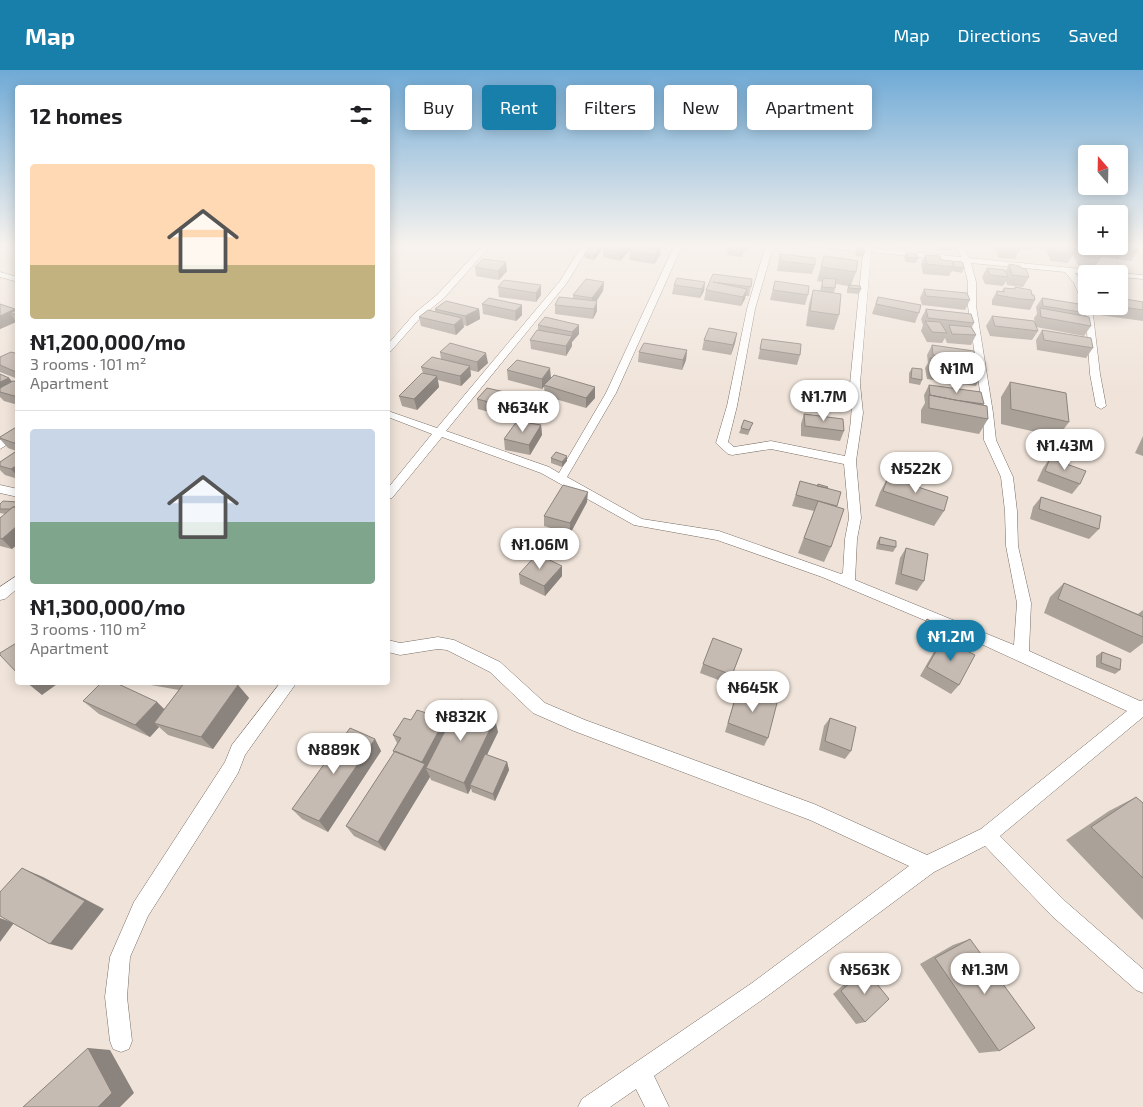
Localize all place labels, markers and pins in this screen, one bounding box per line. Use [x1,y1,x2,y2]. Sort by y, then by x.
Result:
pin: ₦1M [933,352,981,394]
pin: ₦1.7M [789,380,859,422]
pin: ₦634K [488,390,558,433]
pin: ₦1.43M [1024,428,1106,471]
pin: ₦522K [881,452,951,494]
pin: ₦1.06M [499,528,581,570]
pin: ₦1.2M [916,620,986,662]
pin: ₦645K [718,670,788,713]
pin: ₦832K [426,700,496,742]
pin: ₦889K [299,732,369,775]
pin: ₦563K [830,952,900,995]
pin: ₦1.3M [950,952,1020,995]

